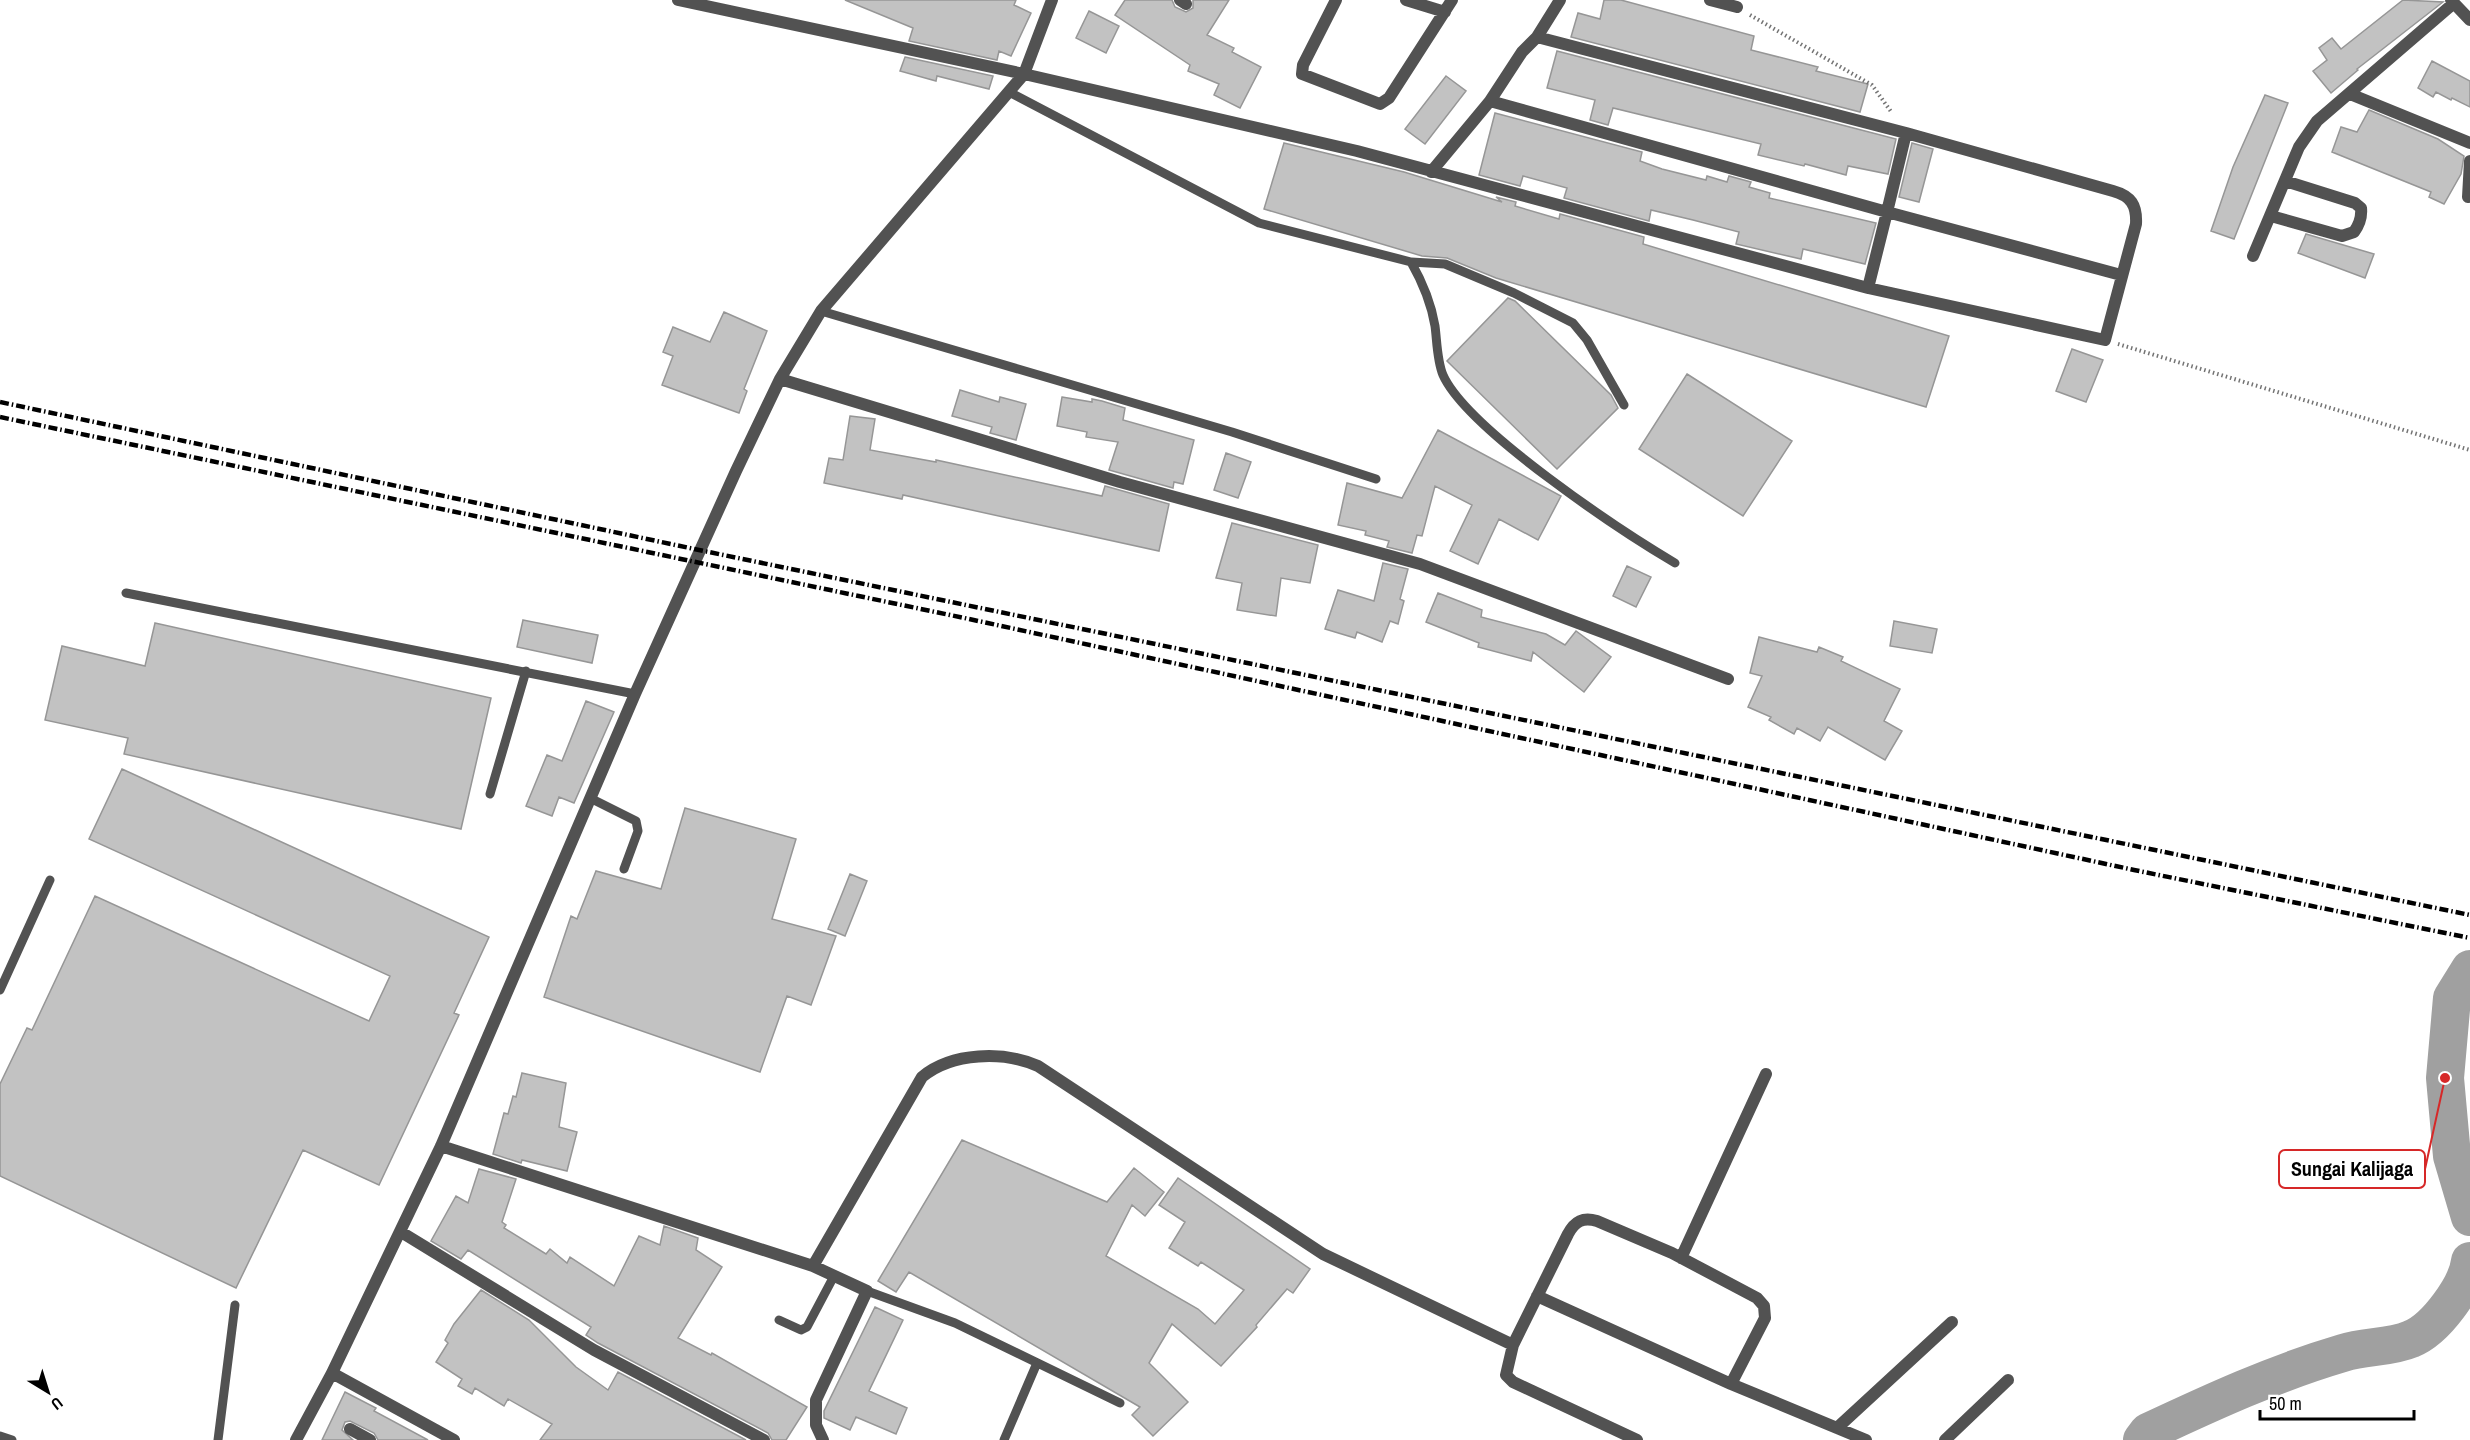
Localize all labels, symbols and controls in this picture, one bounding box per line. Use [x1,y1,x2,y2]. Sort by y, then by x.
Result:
callout: Sungai Kalijaga [2279,1150,2425,1188]
text: Sungai Kalijaga [2291,1155,2413,1182]
north arrow [18,1362,78,1422]
scale bar [2260,1383,2414,1421]
text: 50 m [2269,1391,2302,1416]
text: U [47,1392,68,1415]

